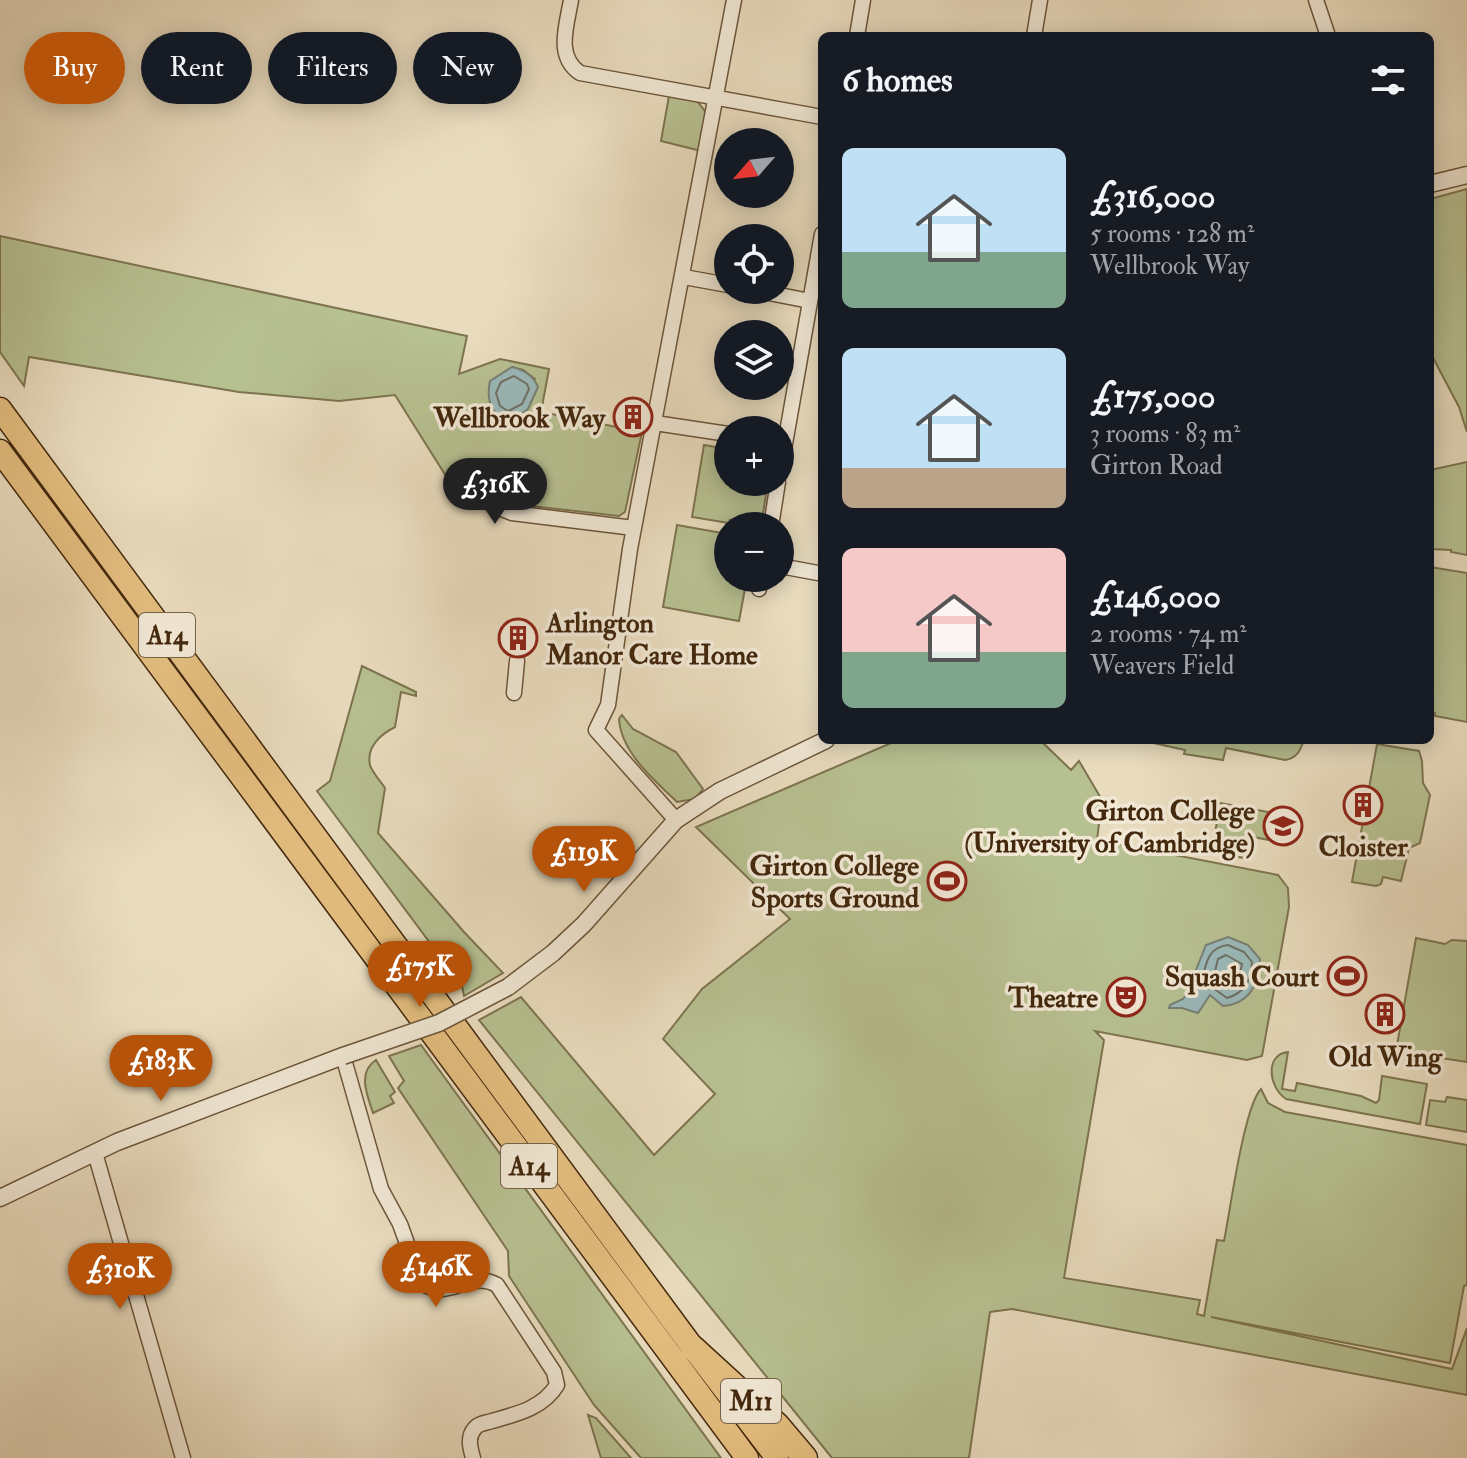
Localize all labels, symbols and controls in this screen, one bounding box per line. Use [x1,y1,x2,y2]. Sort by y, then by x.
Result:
chip: Buy [24,32,125,104]
chip: Rent [141,32,252,104]
chip: Filters [268,32,397,104]
chip: New [413,32,522,104]
icon: filters [1366,58,1410,102]
text: 6 homes [842,59,953,102]
north arrow [714,128,794,208]
map controls [714,128,794,592]
text: £316,000 [1090,175,1215,218]
icon: home [906,180,1002,276]
text: 5 rooms · 128 m² [1090,218,1254,250]
button: locate [714,224,794,304]
text: Wellbrook Way [1090,250,1249,282]
button: layers [714,320,794,400]
text: £175,000 [1090,375,1215,418]
icon: home [906,380,1002,476]
building icon: Wellbrook Way [612,396,654,438]
place label: Wellbrook Way [432,401,607,436]
button: + [714,416,794,496]
text: 3 rooms · 83 m² [1090,418,1240,450]
text: Girton Road [1090,450,1223,482]
pin: £316K [439,458,551,526]
text: £316K [461,468,529,500]
button: − [714,512,794,592]
text: £146,000 [1090,575,1221,618]
icon: home [906,580,1002,676]
place label: Arlington Manor Care Home [545,606,758,673]
road number: A14 [139,613,195,657]
building icon: Arlington Manor Care Home [497,617,539,659]
text: 2 rooms · 74 m² [1090,618,1247,650]
text: Weavers Field [1090,650,1234,682]
building icon: Cloister [1342,784,1384,826]
place label: Girton College (University of Cambridge) [964,794,1255,861]
school or university icon: Girton College (University of Cambridge) [1262,805,1304,847]
pin: £119K [528,826,640,894]
place label: Cloister [1318,830,1408,865]
text: £119K [550,836,618,868]
place label: Girton College Sports Ground [750,849,919,916]
sports icon: Girton College Sports Ground [926,860,968,902]
pin: £175K [364,941,476,1009]
text: £175K [386,951,454,983]
sports icon: Squash Court [1326,955,1368,997]
place label: Squash Court [1165,960,1319,995]
theatre icon: Theatre [1105,976,1147,1018]
place label: Theatre [1007,981,1098,1016]
building icon: Old Wing [1364,993,1406,1035]
pin: £183K [105,1035,217,1103]
place label: Old Wing [1328,1040,1443,1075]
text: £183K [127,1045,195,1077]
road number: A14 [501,1144,557,1188]
pin: £146K [380,1241,492,1309]
pin: £310K [64,1243,176,1311]
text: £146K [400,1251,472,1283]
text: £310K [86,1253,154,1285]
road number: M11 [721,1379,781,1423]

